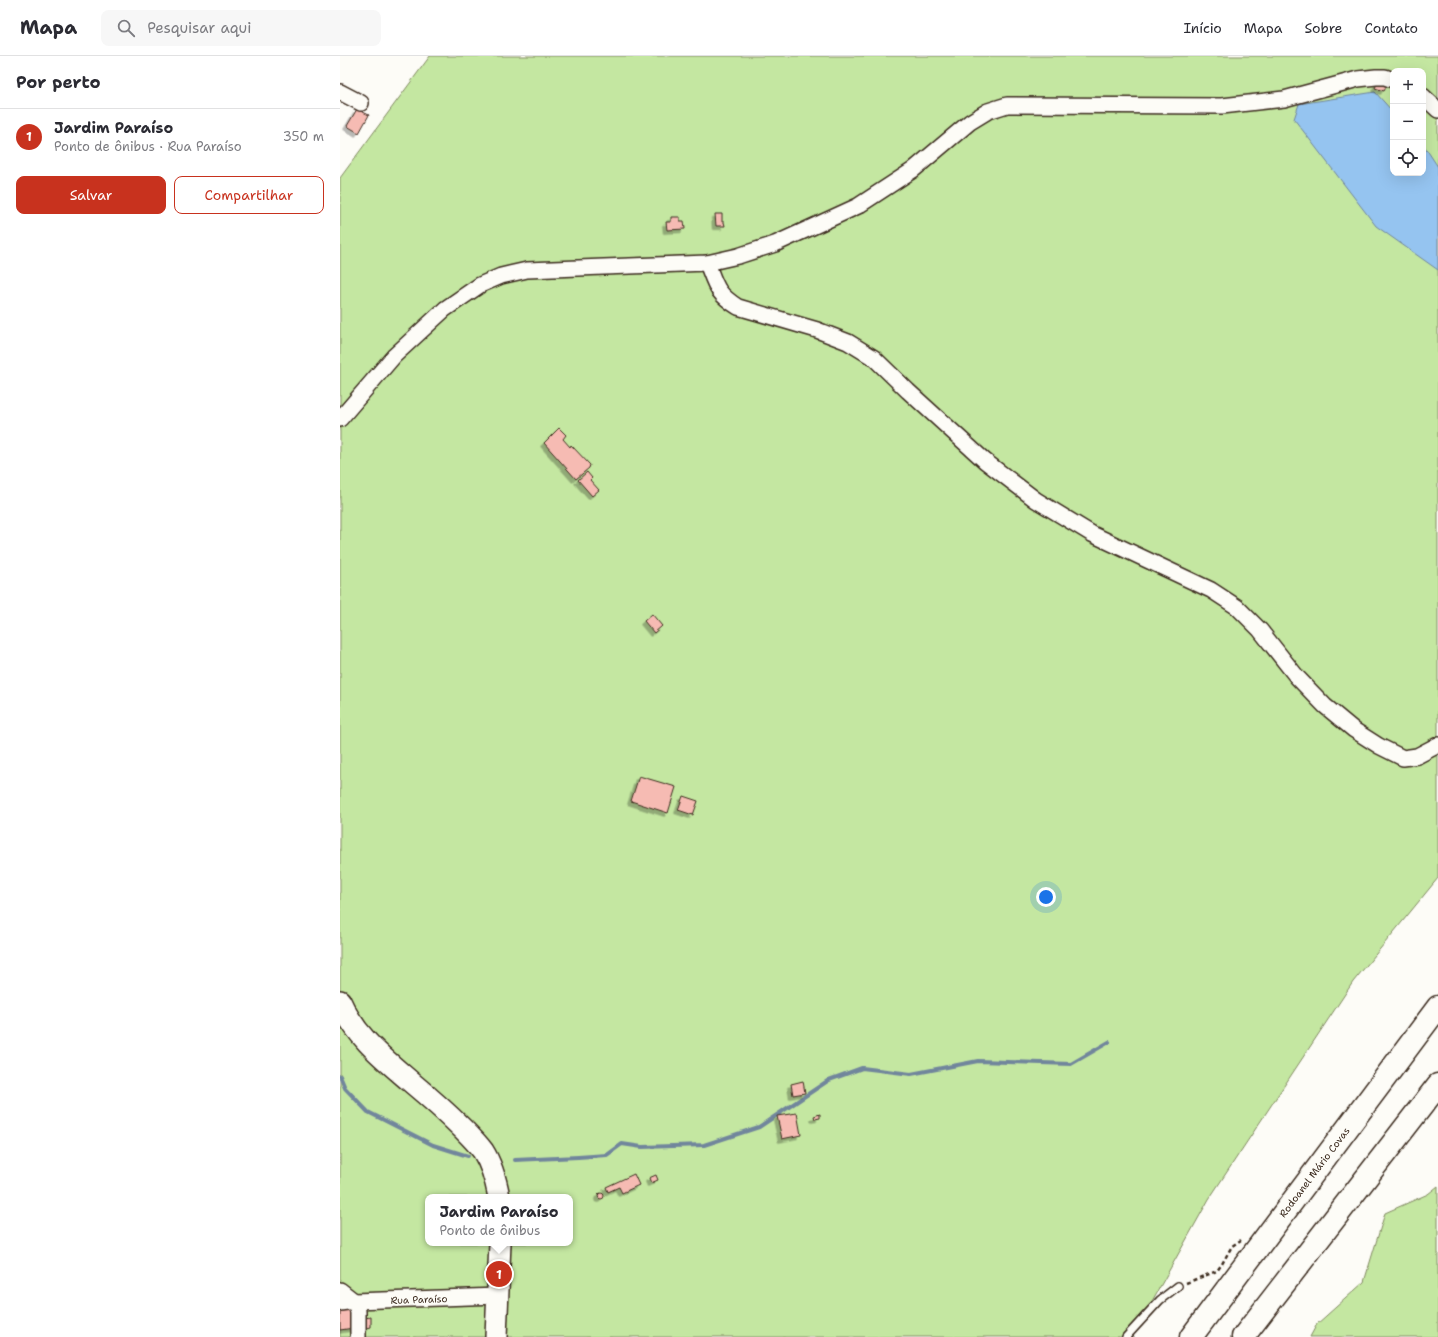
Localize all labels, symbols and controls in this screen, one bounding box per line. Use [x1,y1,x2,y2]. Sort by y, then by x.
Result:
search box [101,10,381,46]
text: Mapa [20,15,77,40]
icon: search [115,17,137,39]
text: Pesquisar aqui [147,18,251,38]
text: Início [1183,19,1222,37]
text: Mapa [1244,19,1283,37]
text: Sobre [1305,19,1342,37]
text: Contato [1364,19,1418,37]
map controls [1390,68,1426,176]
button: + [1390,68,1426,104]
text: Por perto [16,71,101,93]
button: − [1390,104,1426,140]
text: Jardim Paraíso [54,118,173,138]
text: 1 [26,128,32,145]
text: 350 m [283,128,324,145]
text: Ponto de ônibus · Rua Paraíso [54,138,242,155]
button: locate [1390,140,1426,176]
button: Salvar [16,176,166,214]
button: Compartilhar [174,176,324,214]
your location [1036,887,1056,907]
street label: Rodoanel Mário Covas [1276,1125,1353,1220]
popup [425,1194,573,1246]
text: Jardim Paraíso [439,1202,559,1222]
text: Ponto de ônibus [439,1222,540,1239]
pin: 1 [486,1259,512,1289]
street label: Rua Paraíso [390,1292,448,1307]

